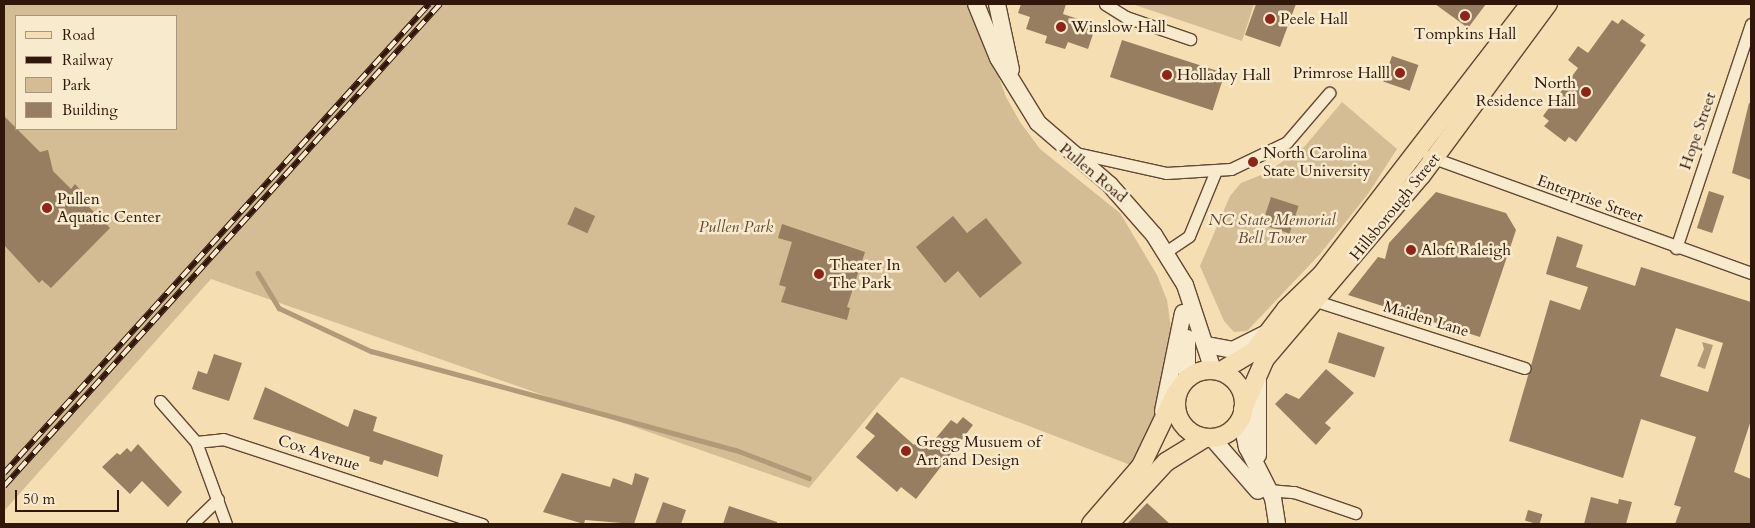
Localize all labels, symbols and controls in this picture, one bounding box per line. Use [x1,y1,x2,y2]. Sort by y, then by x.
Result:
place label: Peele Hall [1280,9,1348,29]
marker: Tompkins Hall [1459,10,1471,22]
marker: Peele Hall [1264,13,1276,25]
legend [15,15,178,130]
place label: Winslow Hall [1071,17,1166,37]
marker: Winslow Hall [1055,21,1067,33]
place label: Tompkins Hall [1414,24,1516,44]
text: Road [62,25,95,45]
text: Railway [62,50,113,70]
place label: Primrose Halll [1293,63,1390,83]
place label: Holladay Hall [1177,65,1271,85]
marker: Primrose Halll [1394,67,1406,79]
marker: Holladay Hall [1161,69,1173,81]
place label: North Residence Hall [1476,73,1576,111]
text: Park [62,75,91,95]
marker: North Residence Hall [1580,86,1592,98]
street label: Hope Street [1676,90,1720,172]
text: Building [62,100,118,120]
street label: Pullen Road [1055,139,1131,207]
place label: North Carolina State University [1263,143,1371,181]
street label: Hillsborough Street [1346,150,1444,264]
marker: North Carolina State University [1247,156,1259,168]
street label: Enterprise Street [1534,171,1646,227]
place label: Pullen Aquatic Center [57,189,161,227]
marker: Pullen Aquatic Center [41,202,53,214]
park label: NC State Memorial Bell Tower [1208,210,1336,248]
park label: Pullen Park [699,217,773,237]
place label: Aloft Raleigh [1421,240,1511,260]
marker: Aloft Raleigh [1405,244,1417,256]
place label: Theater In The Park [829,255,901,293]
marker: Theater In The Park [813,268,825,280]
street label: Maiden Lane [1381,297,1471,341]
street label: Cox Avenue [276,431,362,475]
place label: Gregg Musuem of Art and Design [916,432,1041,470]
marker: Gregg Musuem of Art and Design [900,445,912,457]
scale bar [18,480,121,512]
text: 50 m [23,489,55,509]

